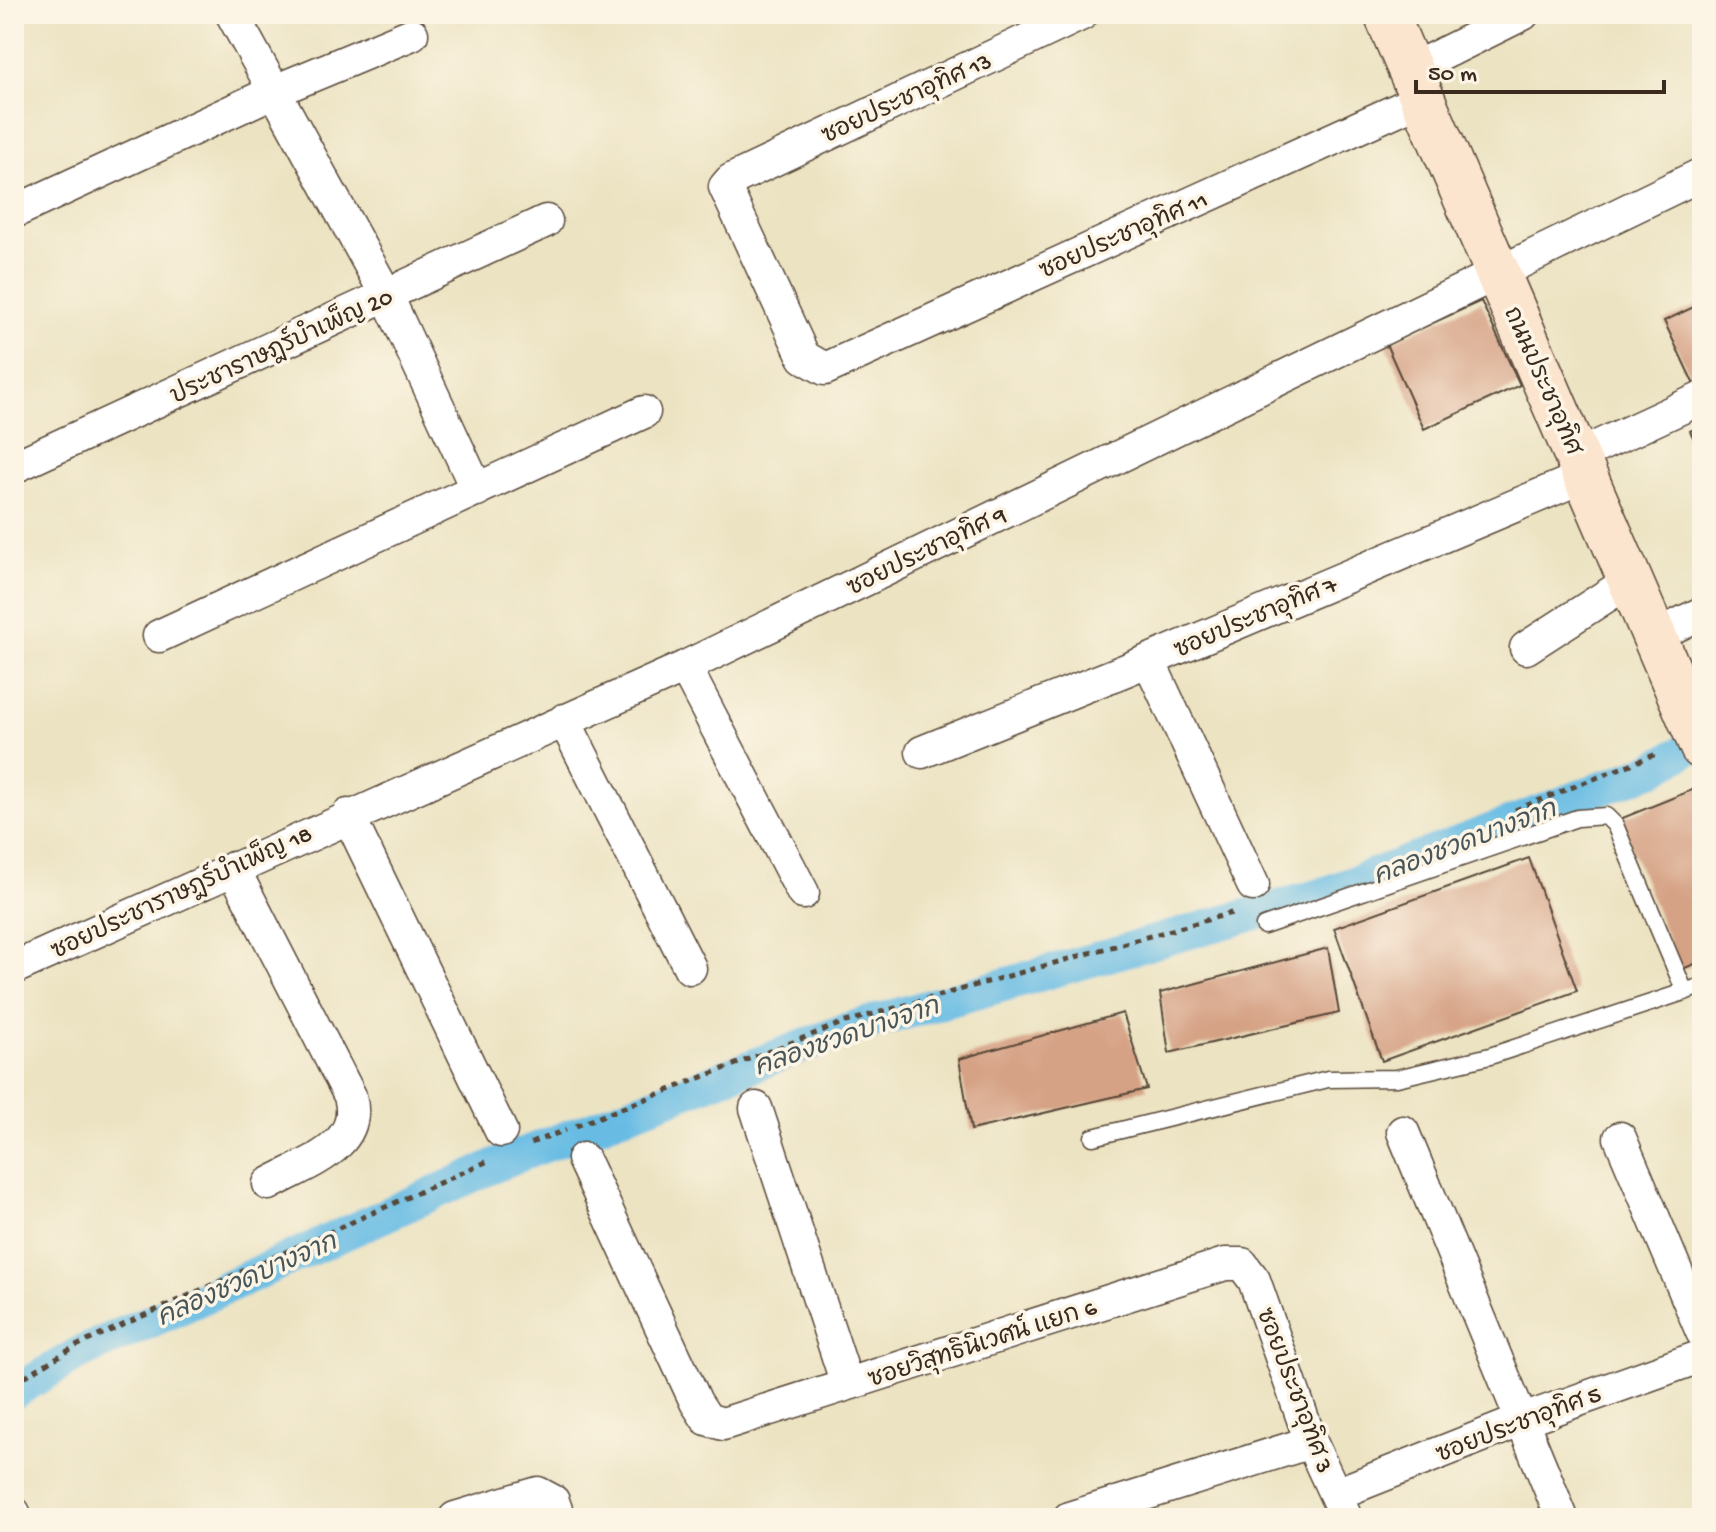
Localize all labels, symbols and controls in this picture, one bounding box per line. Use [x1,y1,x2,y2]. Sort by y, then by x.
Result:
scale bar [1416,44,1664,94]
street label: ซอยประชาอุทิศ 13 [817,45,997,152]
text: 50 m [1428,61,1477,90]
street label: ซอยประชาอุทิศ 11 [1035,184,1213,287]
street label: ประชาราษฎร์บำเพ็ญ 20 [165,279,398,412]
street label: ถนนประชาอุทิศ [1495,302,1590,461]
street label: ซอยประชาอุทิศ 9 [842,499,1012,604]
street label: ซอยประชาอุทิศ 7 [1169,569,1343,667]
water label: คลองชวดบางจาก [1370,796,1563,894]
street label: ซอยประชาราษฎร์บำเพ็ญ 18 [45,816,318,967]
water label: คลองชวดบางจาก [751,993,945,1085]
water label: คลองชวดบางจาก [153,1228,344,1336]
street label: ซอยวิสุทธินิเวศน์ แยก 6 [864,1290,1102,1396]
street label: ซอยประชาอุทิศ 3 [1248,1304,1340,1478]
street label: ซอยประชาอุทิศ 5 [1432,1379,1606,1471]

